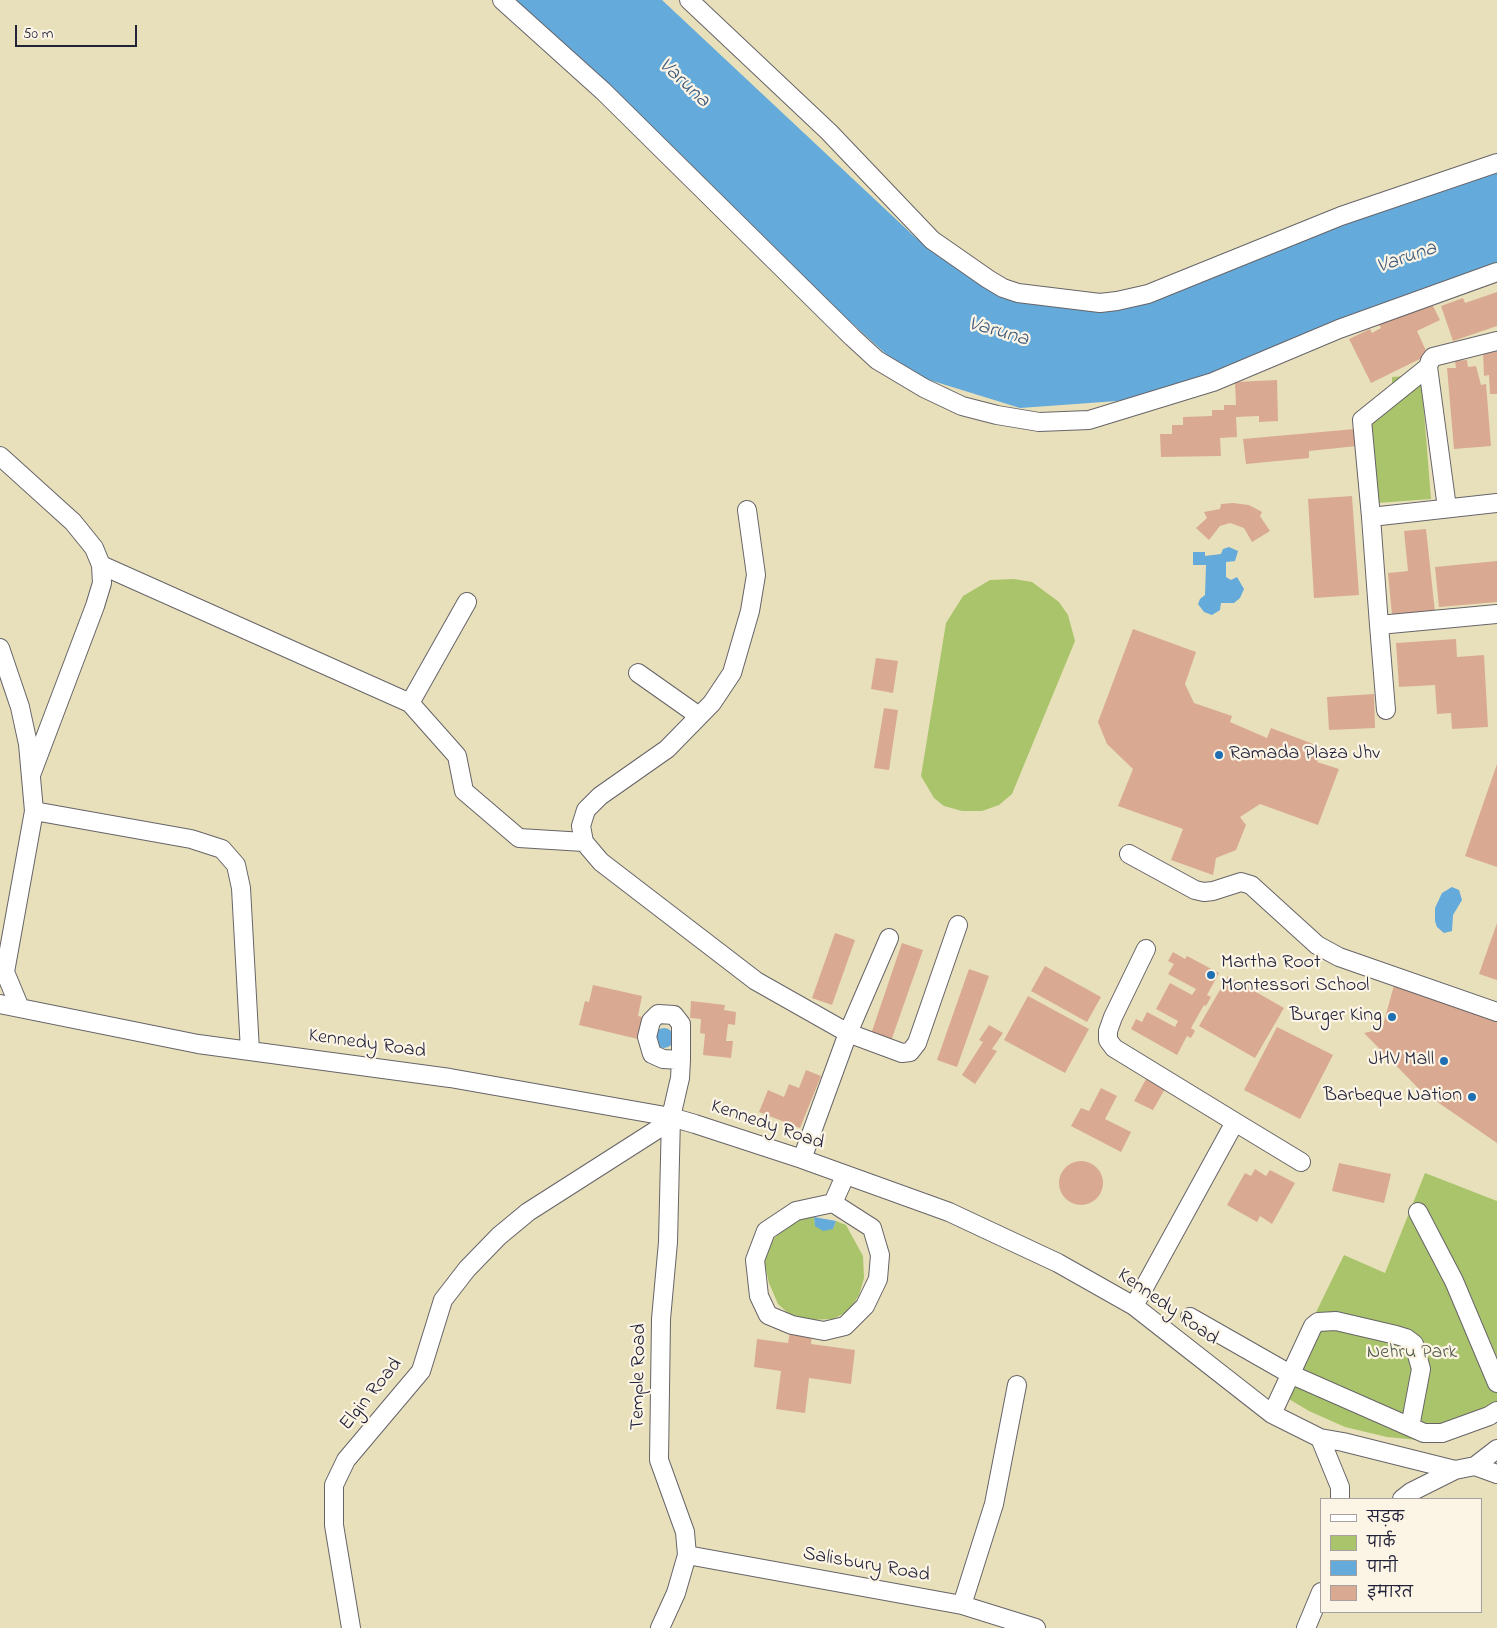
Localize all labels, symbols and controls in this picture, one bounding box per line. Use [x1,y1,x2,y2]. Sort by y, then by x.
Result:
scale bar [18,15,140,47]
text: 50 m [23,23,53,45]
water label: Varuna [652,54,714,114]
water label: Varuna [1374,237,1440,281]
water label: Varuna [965,312,1031,354]
place label: Ramada Plaza Jhv [1229,743,1380,767]
marker: Ramada Plaza Jhv [1213,749,1225,761]
place label: Martha Root Montessori School [1221,952,1369,999]
marker: Martha Root Montessori School [1205,969,1217,981]
place label: Burger King [1290,1005,1382,1029]
marker: Burger King [1386,1011,1398,1023]
street label: Kennedy Road [307,1025,427,1065]
place label: JHV Mall [1369,1049,1434,1073]
marker: JHV Mall [1438,1055,1450,1067]
place label: Barbeque Nation [1323,1085,1462,1109]
marker: Barbeque Nation [1466,1091,1478,1103]
street label: Kennedy Road [707,1095,827,1157]
street label: Kennedy Road [1112,1264,1222,1352]
street label: Temple Road [627,1323,653,1431]
park label: Nehru Park [1367,1342,1457,1366]
street label: Elgin Road [335,1354,409,1436]
legend [1320,1498,1482,1613]
text: सड़क [1367,1507,1404,1529]
text: पार्क [1367,1532,1395,1554]
street label: Salisbury Road [801,1543,931,1589]
text: पानी [1367,1557,1398,1579]
text: इमारत [1367,1582,1413,1604]

